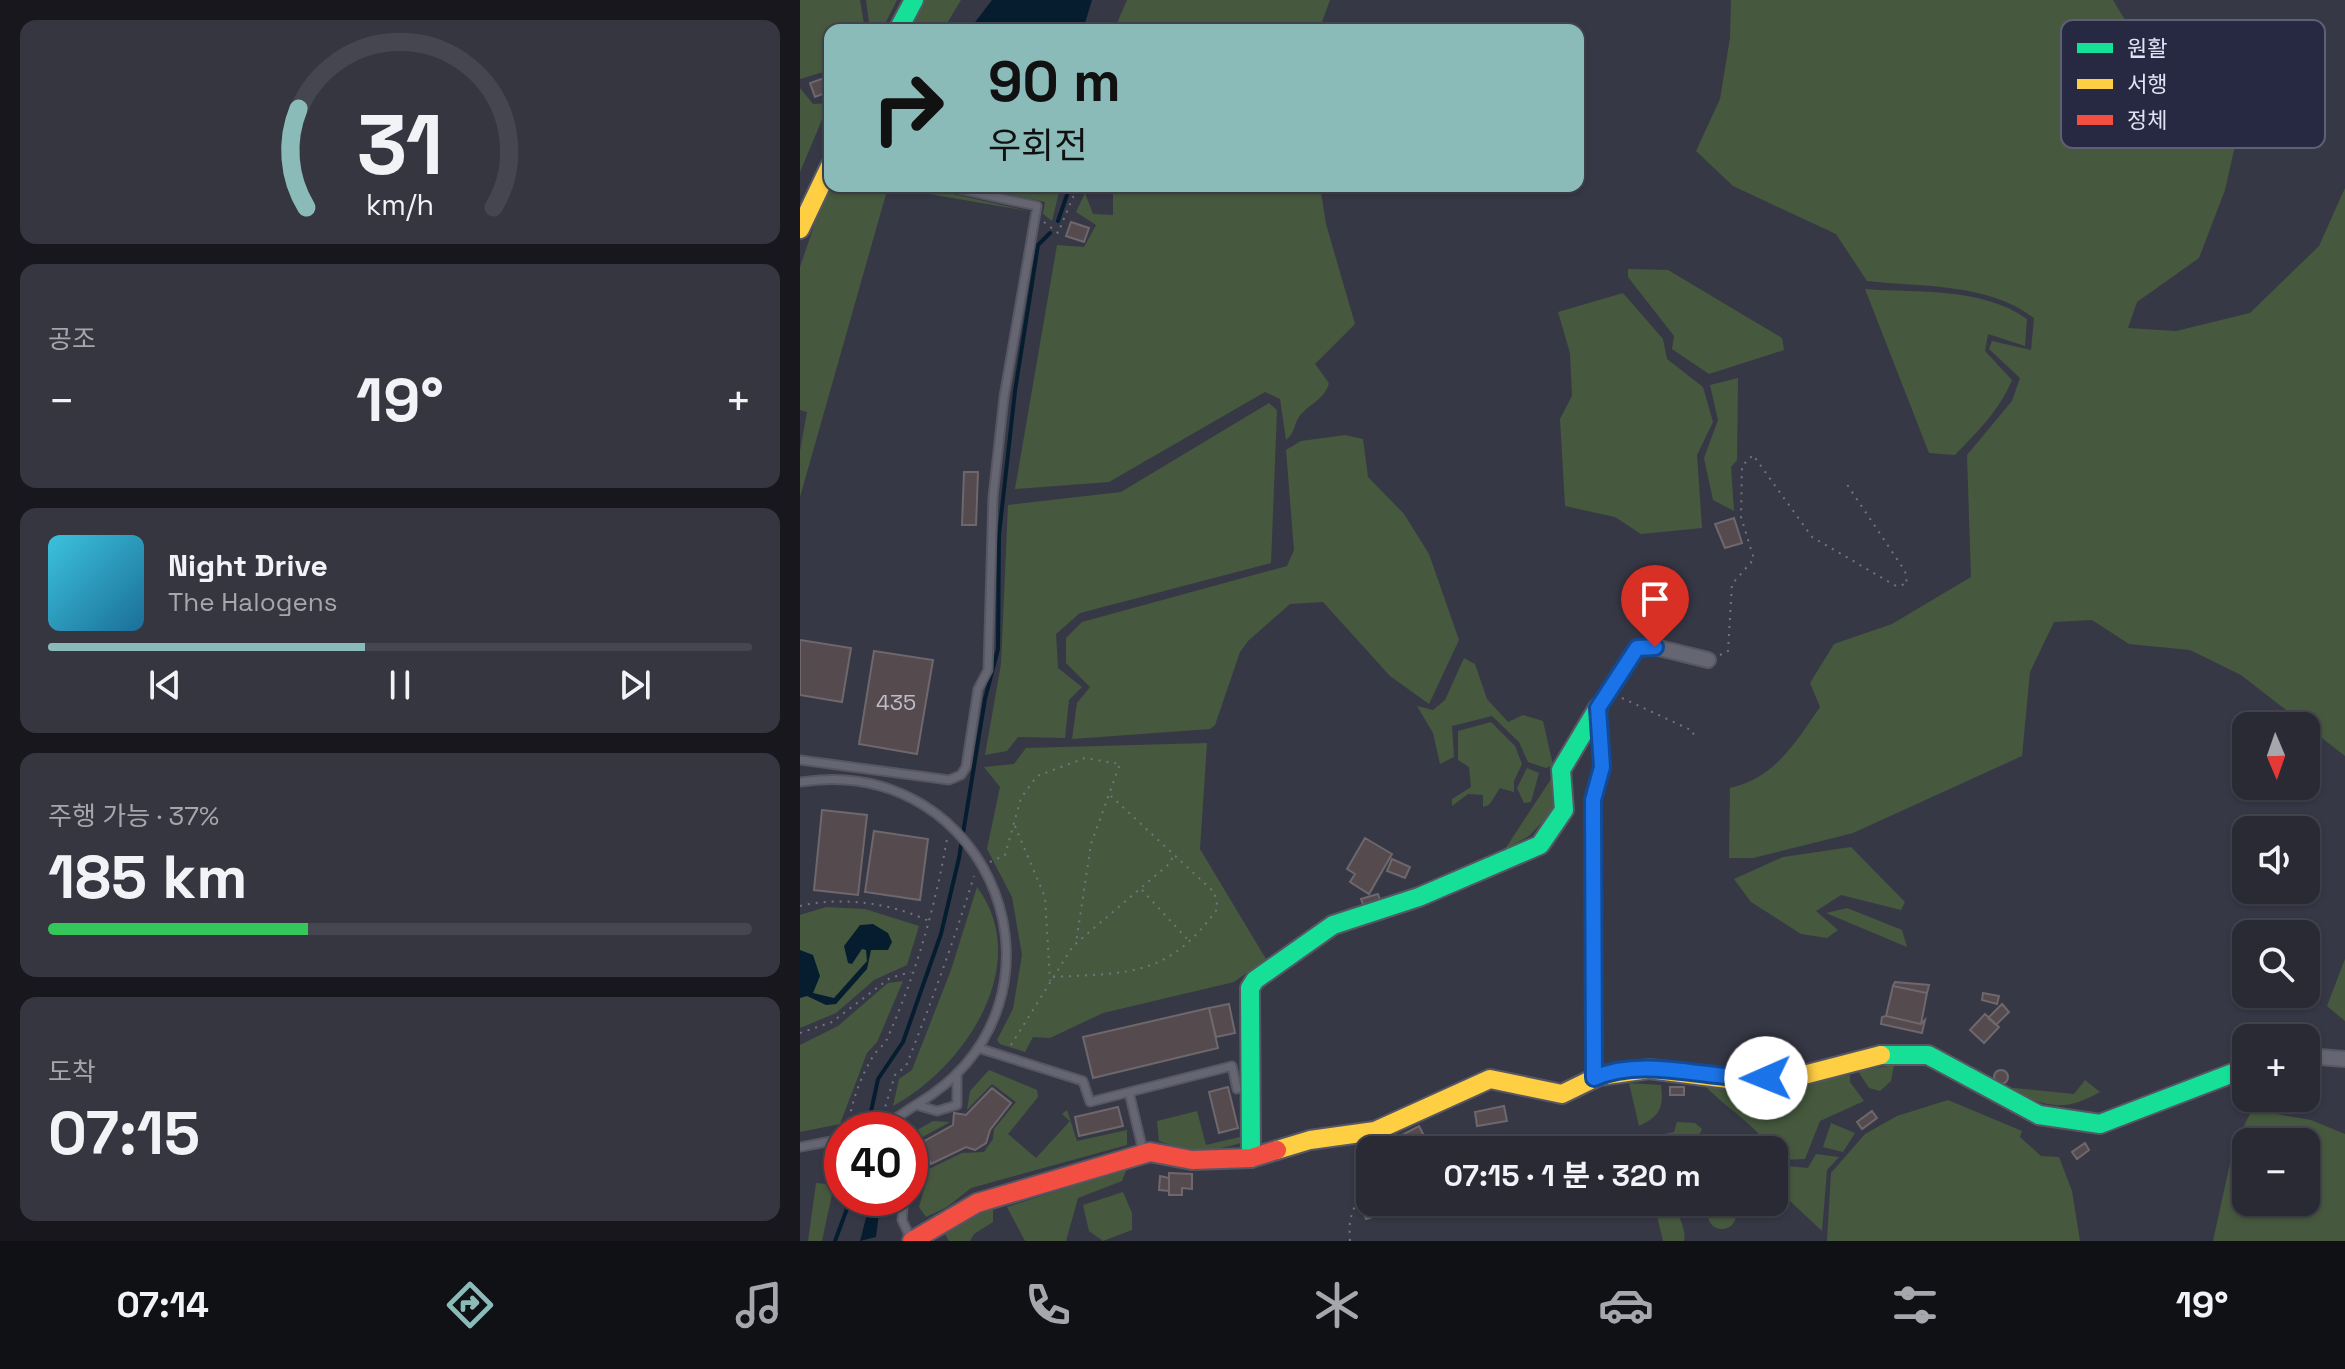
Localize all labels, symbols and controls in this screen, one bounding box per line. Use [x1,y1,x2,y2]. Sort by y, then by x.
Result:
legend [2061,20,2325,148]
text: 원활 [2127,34,2167,62]
text: 90 m [988,46,1121,117]
icon: right [856,56,960,160]
text: 서행 [2127,70,2167,98]
text: 31 [357,92,443,198]
text: 정체 [2127,106,2167,134]
text: 우회전 [988,123,1087,169]
text: km/h [366,187,434,223]
text: 공조 [48,322,96,356]
text: 19° [356,362,444,439]
text: − [48,373,75,429]
text: + [725,373,752,429]
text: Night Drive [168,546,328,585]
pin [1621,565,1689,647]
icon: arrive [1633,577,1677,621]
text: The Halogens [168,585,337,619]
icon: previous [143,663,187,707]
icon: pause [378,663,422,707]
icon: next [613,663,657,707]
house number: 435 [876,688,916,716]
north arrow [2232,712,2320,800]
map controls [2232,712,2320,1216]
text: 주행 가능 · 37% [48,799,219,833]
button: sound [2232,816,2320,904]
text: 185 km [48,839,247,916]
button: search [2232,920,2320,1008]
button: + [2232,1024,2320,1112]
position arrow [1724,1036,1808,1120]
text: 도착 [48,1055,96,1089]
text: 07:15 [48,1095,200,1172]
speed limit sign: 40 [824,1112,928,1216]
button: − [2232,1128,2320,1216]
text: 07:15 · 1 분 · 320 m [1443,1156,1701,1195]
icon: directions [442,1277,498,1333]
icon: music [731,1277,787,1333]
icon: phone [1020,1277,1076,1333]
icon: climate [1309,1277,1365,1333]
icon: car [1598,1277,1654,1333]
icon: filters [1887,1277,1943,1333]
text: 07:14 [116,1282,209,1328]
text: 19° [2176,1282,2228,1328]

